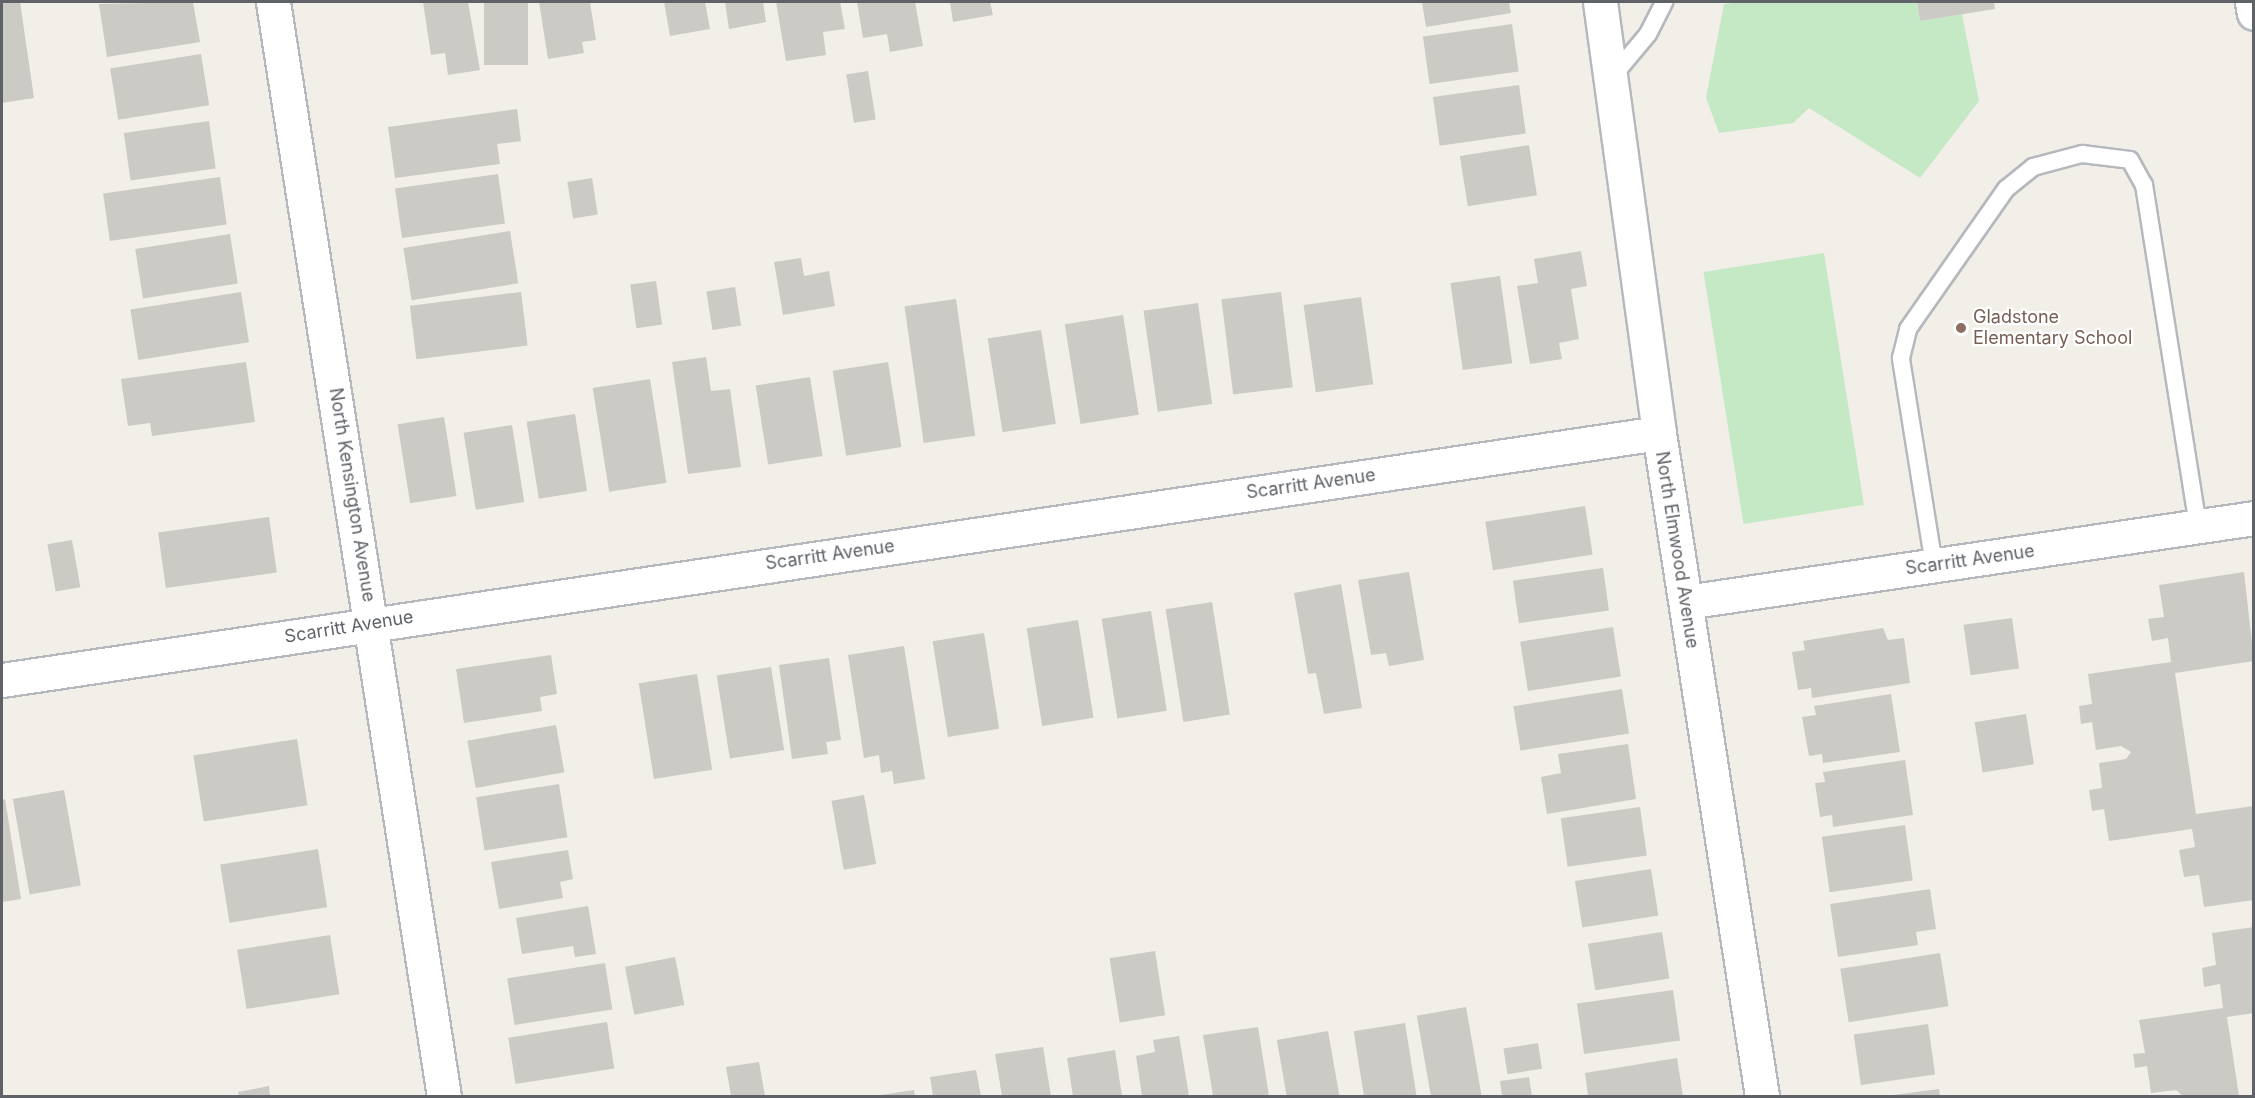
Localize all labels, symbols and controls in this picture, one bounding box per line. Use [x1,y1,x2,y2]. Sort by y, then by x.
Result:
place label: Gladstone Elementary School [1973,307,2132,350]
marker: Gladstone Elementary School [1954,321,1968,335]
street label: North Kensington Avenue [324,386,380,604]
street label: North Elmwood Avenue [1651,450,1703,650]
street label: Scarritt Avenue [1245,464,1377,504]
street label: Scarritt Avenue [764,535,896,575]
street label: Scarritt Avenue [1904,540,2036,580]
street label: Scarritt Avenue [283,606,415,648]

